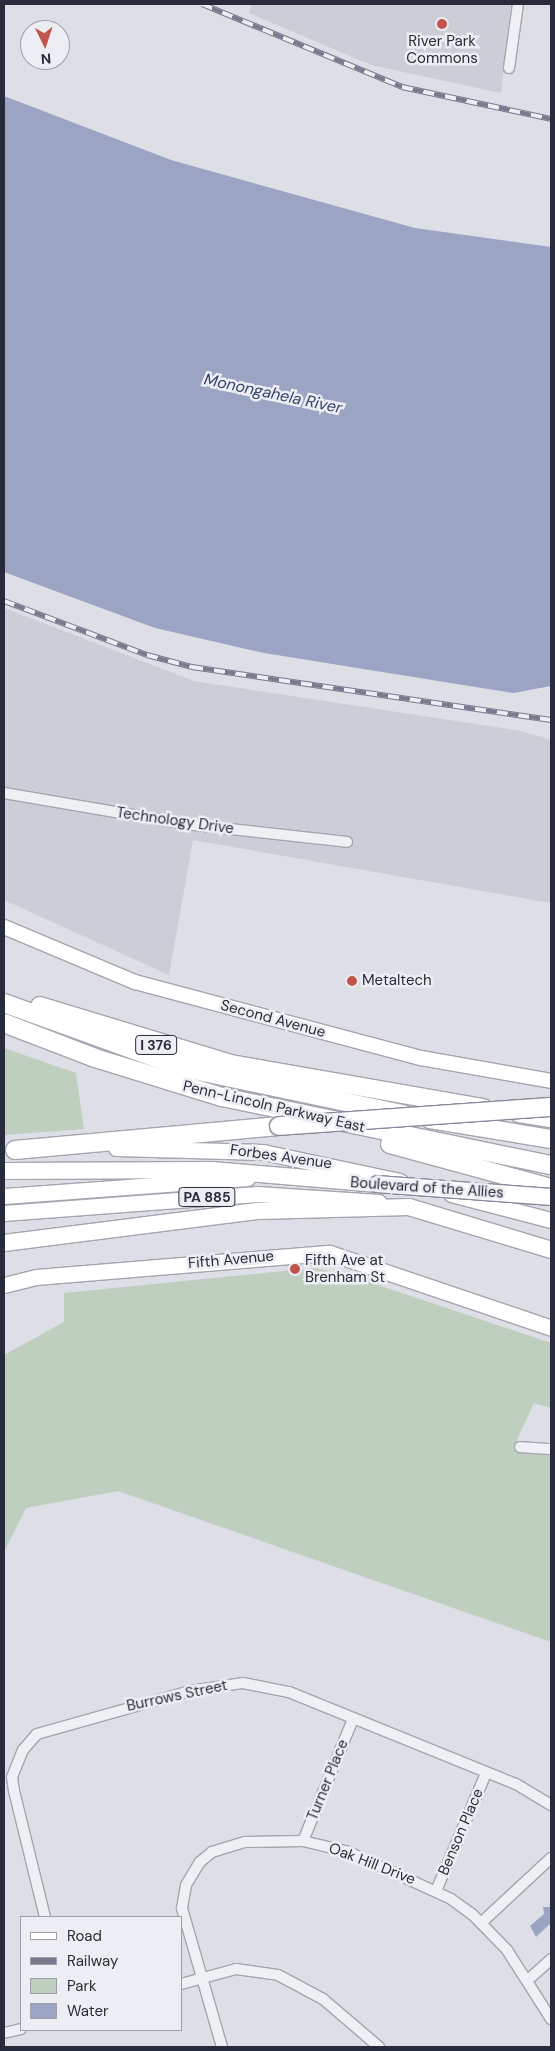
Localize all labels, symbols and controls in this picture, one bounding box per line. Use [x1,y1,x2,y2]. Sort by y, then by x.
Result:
marker: River Park Commons [436,18,448,30]
north arrow [20,20,70,70]
place label: River Park Commons [406,32,478,67]
text: N [40,50,52,68]
water label: Monongahela River [202,370,344,418]
street label: Technology Drive [115,804,235,838]
place label: Metaltech [362,972,432,990]
marker: Metaltech [346,975,358,987]
street label: Second Avenue [219,996,327,1042]
road number: I 376 [135,1034,177,1056]
street label: Penn-Lincoln Parkway East [181,1077,367,1137]
street label: Forbes Avenue [229,1141,333,1173]
street label: Boulevard of the Allies [350,1174,504,1202]
road number: PA 885 [178,1186,236,1208]
street label: Fifth Avenue [187,1247,275,1273]
place label: Fifth Ave at Brenham St [305,1251,385,1286]
marker: Fifth Ave at Brenham St [289,1263,301,1275]
street label: Burrows Street [125,1677,229,1715]
street label: Turner Place [304,1737,352,1823]
street label: Benson Place [435,1786,487,1878]
street label: Oak Hill Drive [326,1839,418,1889]
legend [20,1916,182,2031]
text: Road [67,1926,102,1946]
text: Railway [67,1951,118,1971]
text: Park [67,1976,97,1996]
text: Water [67,2001,108,2021]

